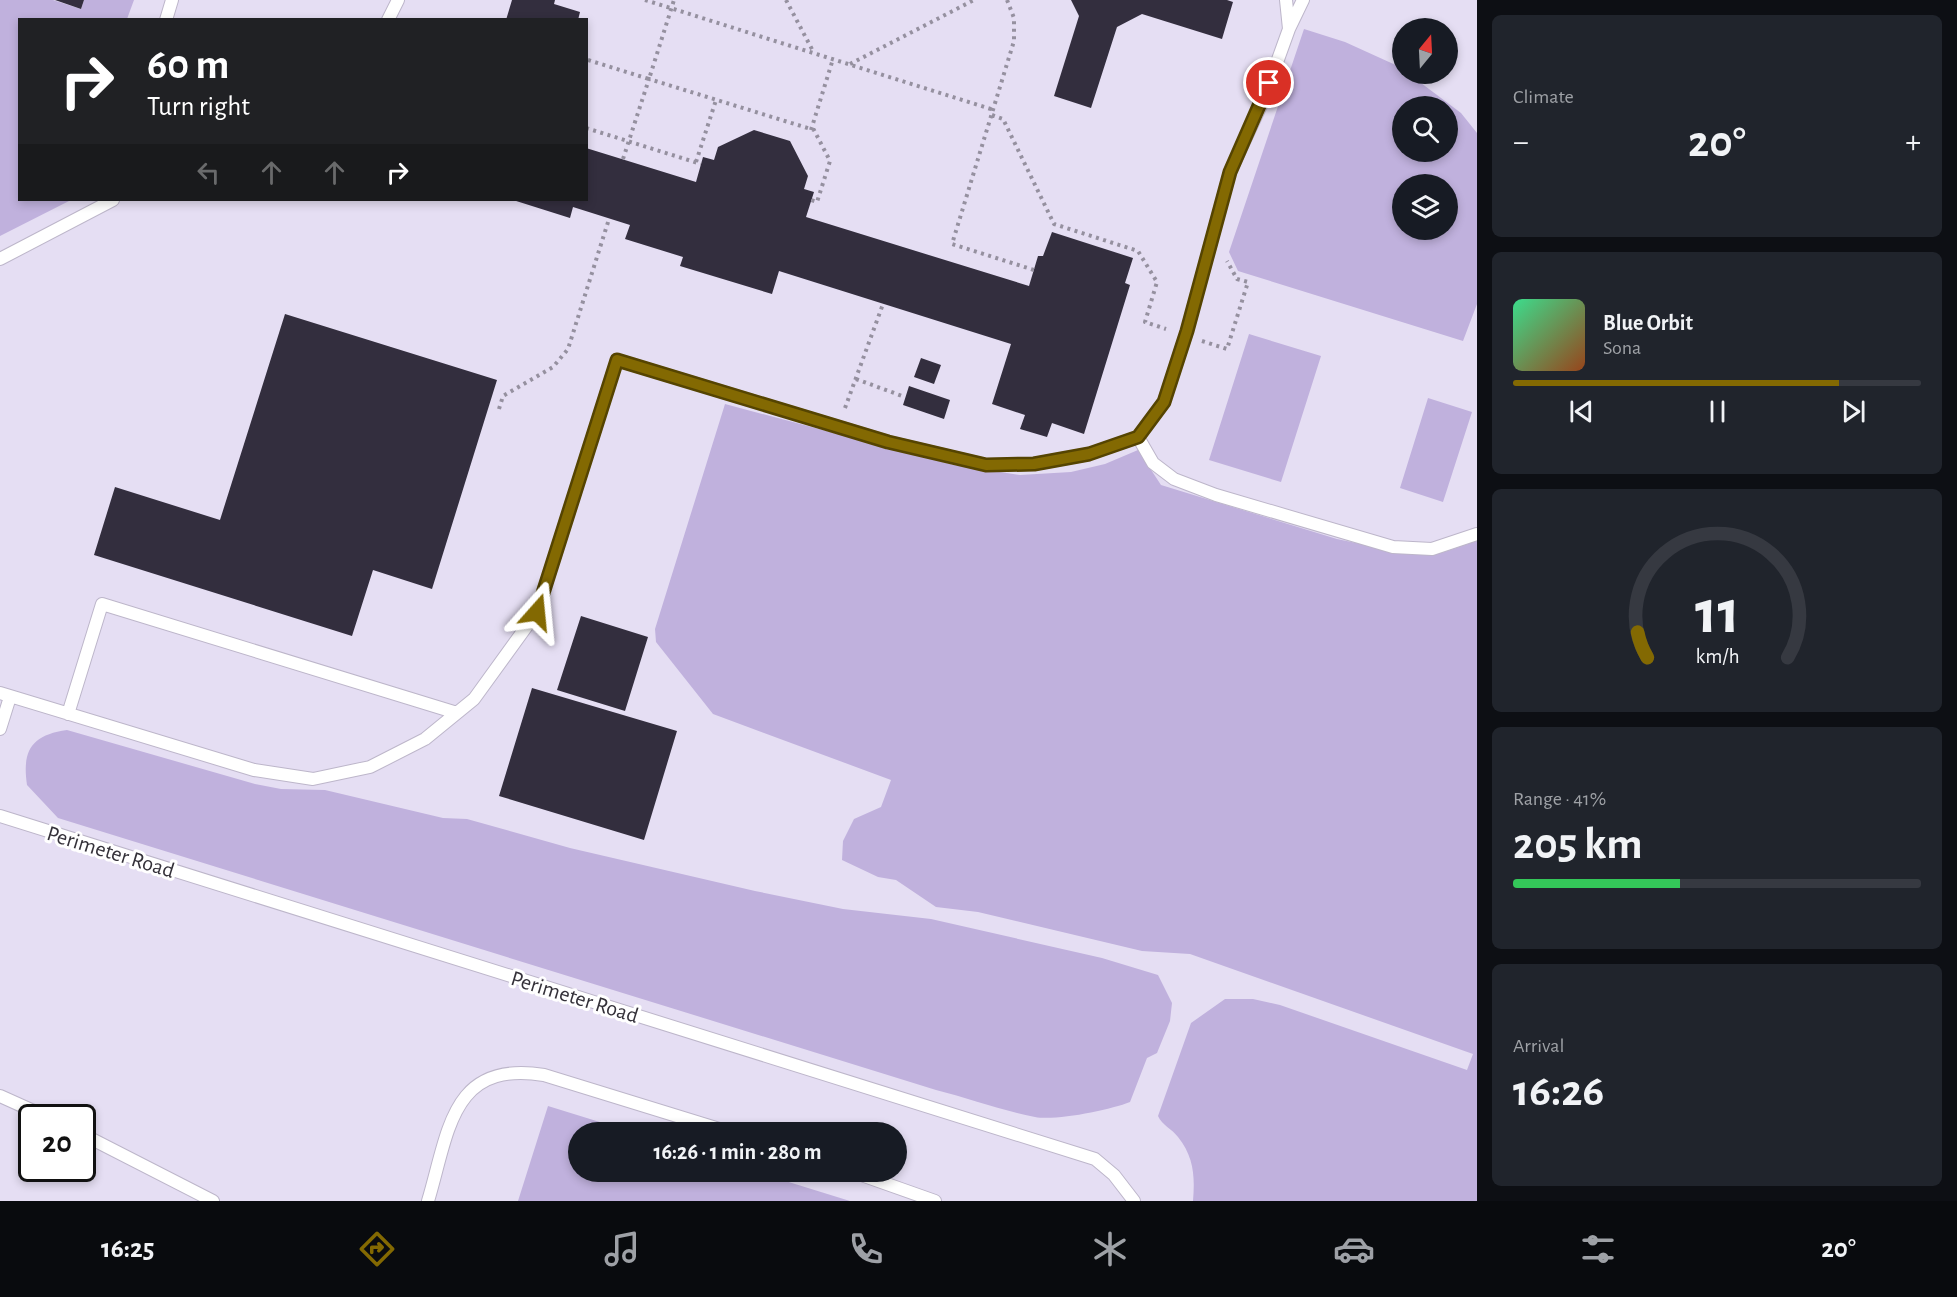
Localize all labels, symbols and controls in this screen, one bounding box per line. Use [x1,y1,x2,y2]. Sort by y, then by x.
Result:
north arrow [1392,18,1458,84]
map controls [1392,18,1458,240]
icon: right [48,42,126,120]
text: 60 m [147,44,229,86]
pin [1243,57,1294,108]
icon: arrive [1252,66,1285,99]
text: Climate [1513,87,1574,107]
text: Turn right [147,93,250,120]
button: search [1392,96,1458,162]
text: 20° [1688,120,1746,165]
text: − [1513,126,1529,159]
text: + [1905,126,1921,159]
icon: left [192,156,225,189]
icon: ahead [255,156,288,189]
icon: ahead [318,156,351,189]
icon: right [381,156,414,189]
button: layers [1392,174,1458,240]
text: Blue Orbit [1603,312,1693,334]
text: Sona [1603,338,1641,358]
icon: previous [1565,395,1598,428]
icon: pause [1701,395,1734,428]
icon: next [1837,395,1870,428]
position arrow [505,580,569,644]
text: 11 [1695,582,1739,644]
text: km/h [1695,646,1739,667]
text: Range · 41% [1513,789,1606,809]
street label: Perimeter Road [44,822,177,882]
text: 205 km [1513,822,1642,867]
street label: Perimeter Road [508,967,641,1027]
text: Arrival [1513,1036,1564,1056]
text: 16:26 [1513,1069,1604,1114]
speed limit sign: 20 [18,1104,96,1182]
text: 16:26 · 1 min · 280 m [653,1141,822,1163]
icon: directions [356,1228,398,1270]
icon: music [601,1228,643,1270]
icon: phone [845,1228,887,1270]
icon: climate [1089,1228,1131,1270]
icon: car [1333,1228,1375,1270]
icon: filters [1577,1228,1619,1270]
text: 16:25 [101,1235,154,1262]
text: 20° [1821,1235,1856,1262]

